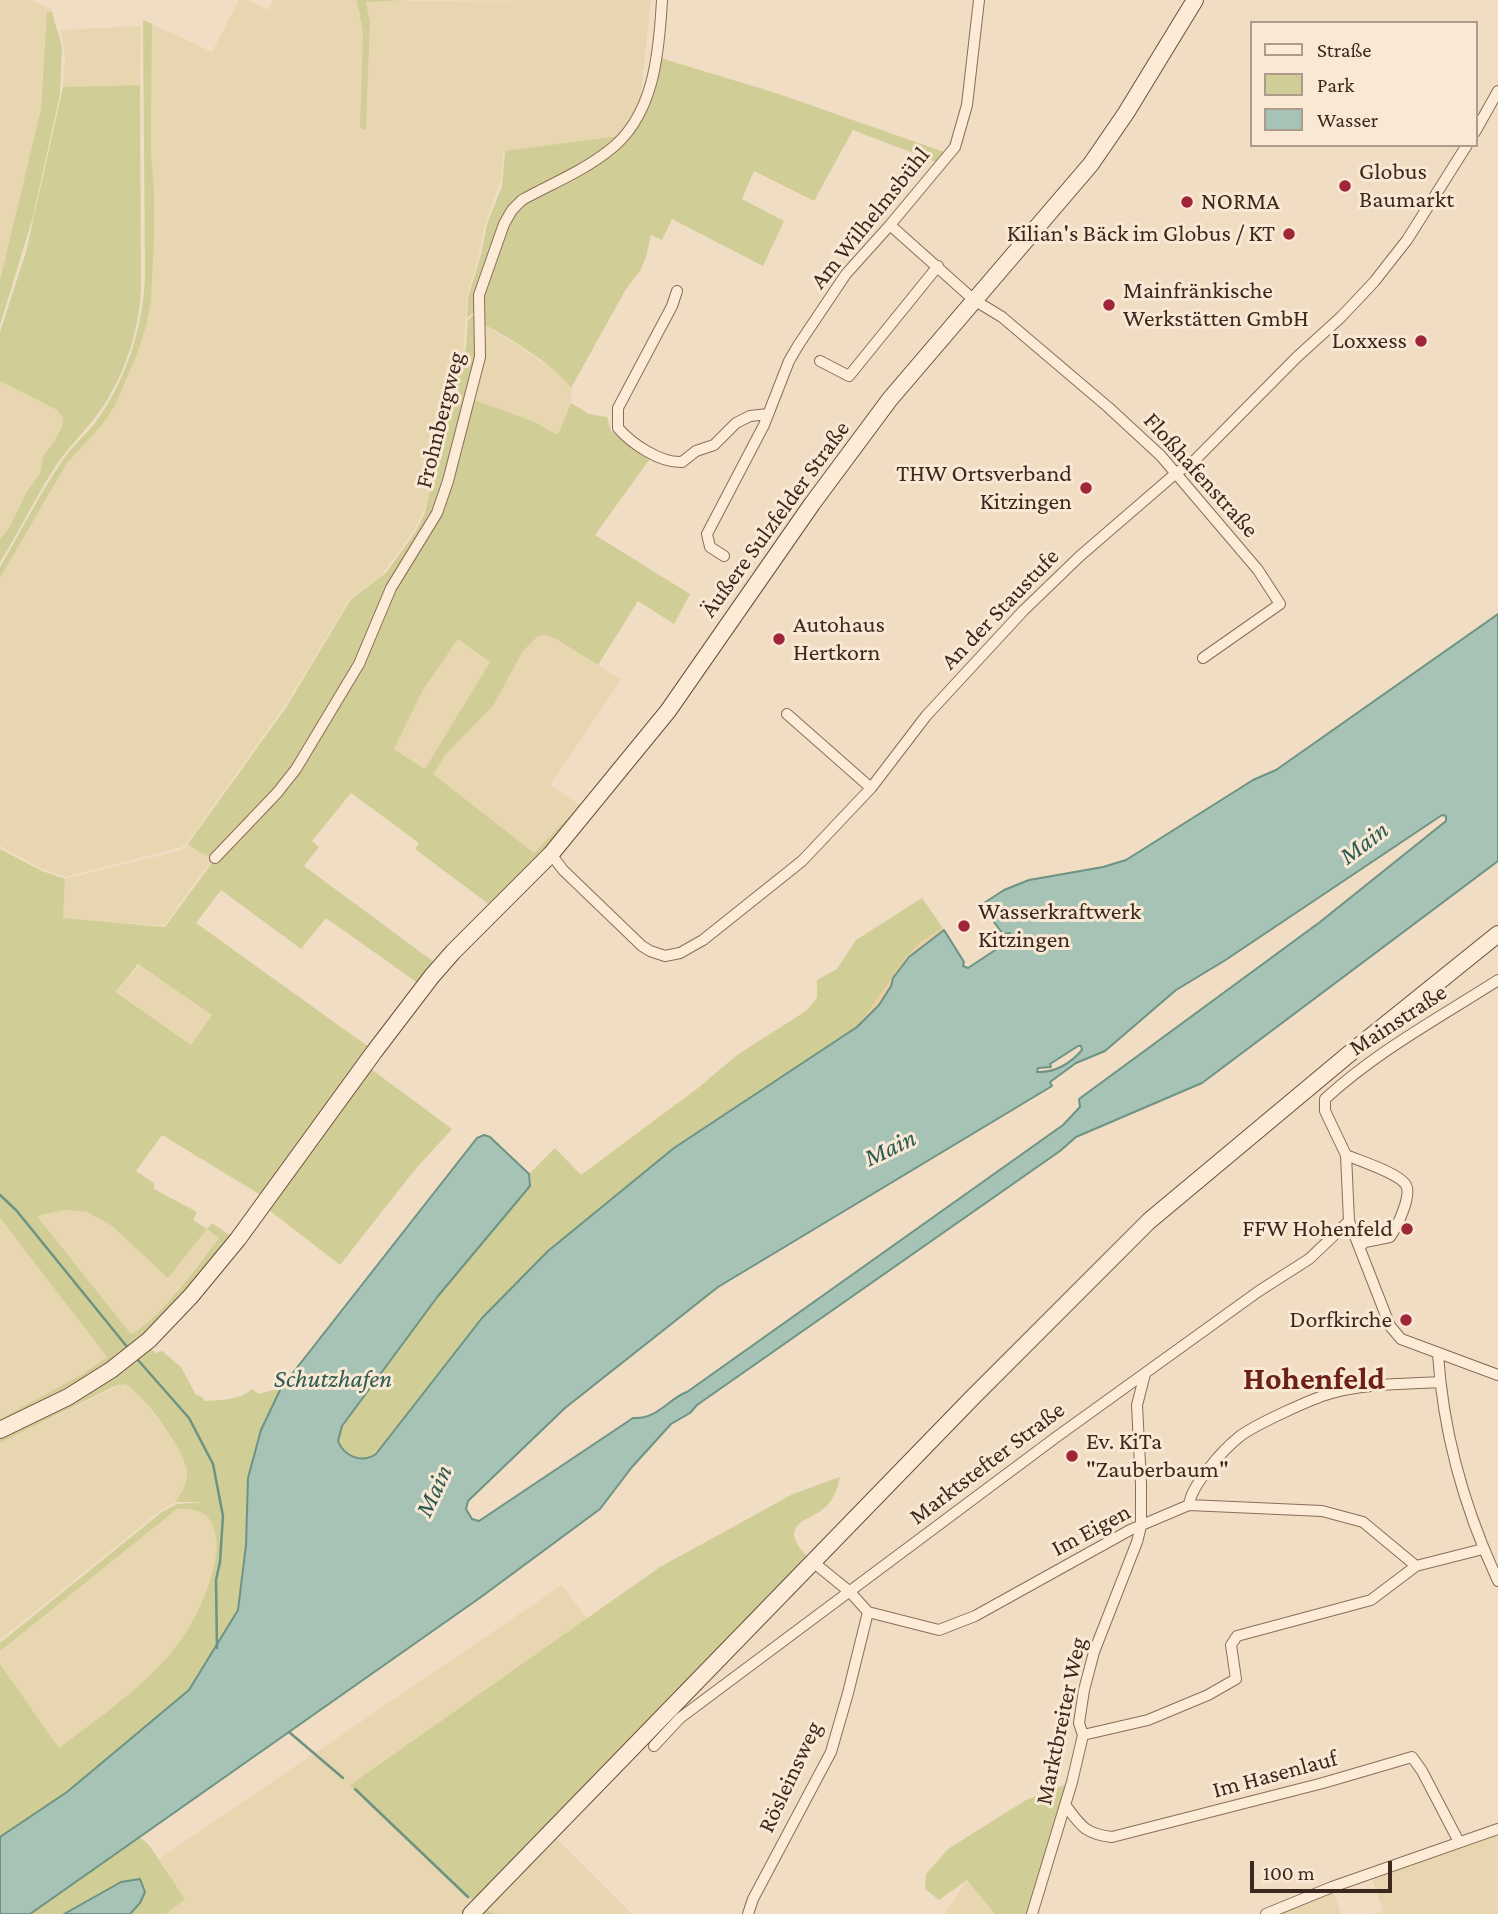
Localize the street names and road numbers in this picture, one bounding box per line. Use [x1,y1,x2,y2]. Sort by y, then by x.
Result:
street label: Am Wilhelmsbühl [804,141,936,295]
street label: Frohnbergweg [409,349,471,491]
street label: Floßhafenstraße [1137,407,1265,543]
street label: Äußere Sulzfelder Straße [694,415,856,623]
street label: An der Staustufe [935,542,1065,676]
street label: Mainstraße [1344,978,1452,1062]
street label: Marktstefter Straße [904,1395,1070,1531]
street label: Im Eigen [1047,1497,1135,1563]
street label: Marktbreiter Weg [1029,1635,1093,1807]
street label: Rösleinsweg [752,1717,828,1837]
street label: Im Hasenlauf [1209,1744,1341,1804]

